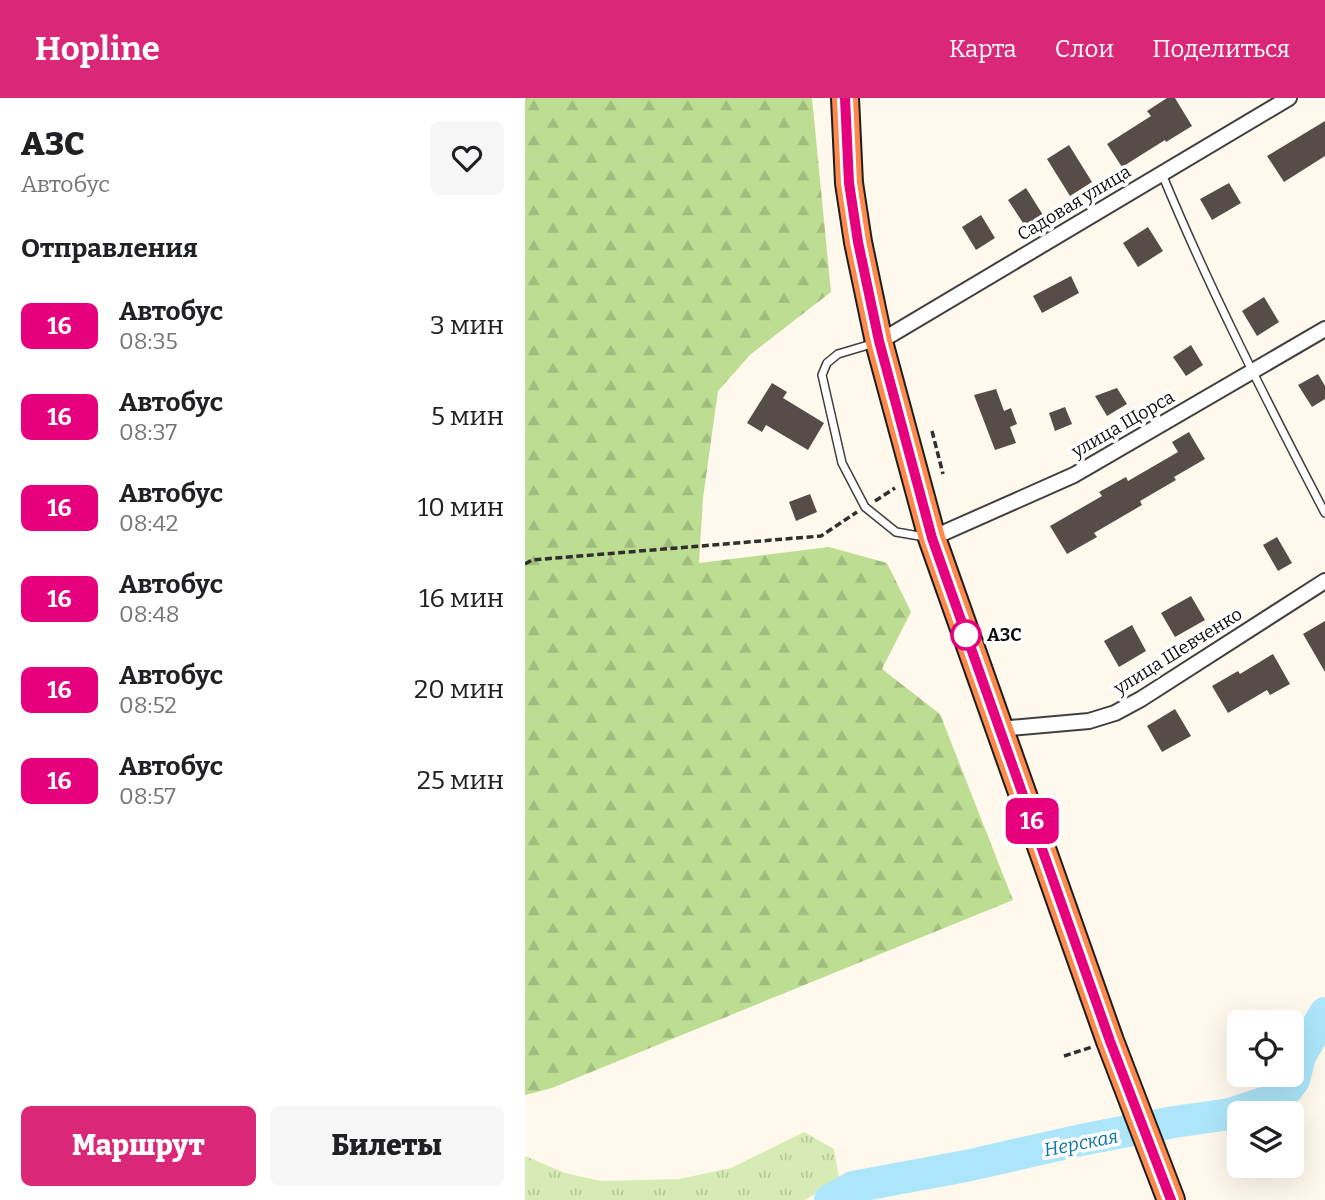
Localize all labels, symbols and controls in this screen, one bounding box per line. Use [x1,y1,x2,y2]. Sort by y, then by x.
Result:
text: Hopline [35,29,160,69]
text: Карта [949,35,1017,63]
text: Слои [1055,35,1114,63]
text: Поделиться [1152,35,1290,63]
button: heart [430,121,504,195]
text: АЗС [21,124,85,164]
street label: Садовая улица [1013,160,1135,246]
text: Автобус [21,170,110,198]
text: Отправления [21,233,198,264]
text: Автобус [119,296,223,327]
text: 3 мин [430,310,504,341]
text: 16 [47,312,72,340]
text: 08:35 [119,327,178,355]
street label: улица Щорса [1067,386,1178,463]
text: Автобус [119,387,223,418]
text: 5 мин [431,401,504,432]
text: 16 [47,403,72,431]
text: 08:37 [119,418,177,446]
text: Автобус [119,478,223,509]
text: 10 мин [418,492,504,523]
text: 16 [47,494,72,522]
text: 08:42 [119,509,178,537]
text: Автобус [119,569,223,600]
text: 16 мин [419,583,504,614]
text: 16 [47,585,72,613]
text: 08:48 [119,600,180,628]
street label: улица Шевченко [1109,603,1246,700]
marker: АЗС [951,620,981,650]
place label: АЗС [987,624,1022,646]
text: Автобус [119,660,223,691]
text: 20 мин [414,674,504,705]
text: 16 [47,676,72,704]
text: 08:52 [119,691,177,719]
text: Автобус [119,751,223,782]
text: 25 мин [417,765,504,796]
text: 16 [47,767,72,795]
text: 08:57 [119,782,176,810]
line badge: 16 [1001,798,1063,844]
text: 16 [1020,807,1044,835]
map controls [1227,1010,1304,1178]
button: locate [1227,1010,1304,1087]
button: layers [1227,1101,1304,1178]
button: Маршрут [21,1106,256,1186]
button: Билеты [270,1106,504,1186]
water label: Нерская [1042,1125,1120,1161]

